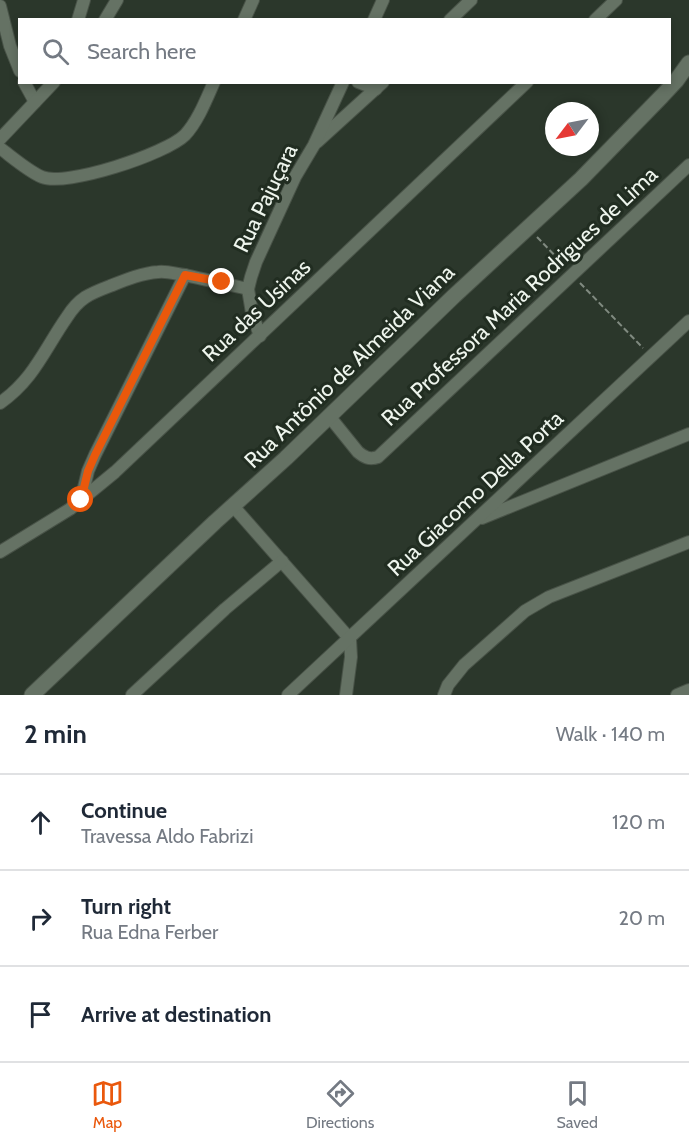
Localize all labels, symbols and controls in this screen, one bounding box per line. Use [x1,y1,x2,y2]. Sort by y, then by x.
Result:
search box [18,18,671,84]
icon: search [39,35,72,68]
text: Search here [87,38,196,65]
north arrow [545,102,599,156]
street label: Rua Pajuçara [228,139,303,257]
street label: Rua Professora Maria Rodrigues de Lima [376,161,663,432]
street label: Rua das Usinas [197,253,316,367]
street label: Rua Antônio de Almeida Viana [239,259,460,474]
route end [208,268,234,294]
street label: Rua Giacomo Della Porta [382,405,569,582]
route start [67,486,93,512]
text: 2 min [24,718,87,750]
text: Walk · 140 m [556,722,665,746]
text: Continue [81,797,167,824]
icon: ahead [24,806,57,839]
text: 120 m [612,810,665,834]
text: Travessa Aldo Fabrizi [81,824,254,848]
text: Turn right [81,893,171,920]
icon: right [24,902,57,935]
text: 20 m [619,906,665,930]
text: Rua Edna Ferber [81,920,218,944]
icon: arrive [24,998,57,1031]
text: Arrive at destination [81,1001,271,1028]
tab: Map [91,1077,124,1132]
tab: Directions [306,1077,374,1132]
tab: Saved [556,1077,598,1132]

